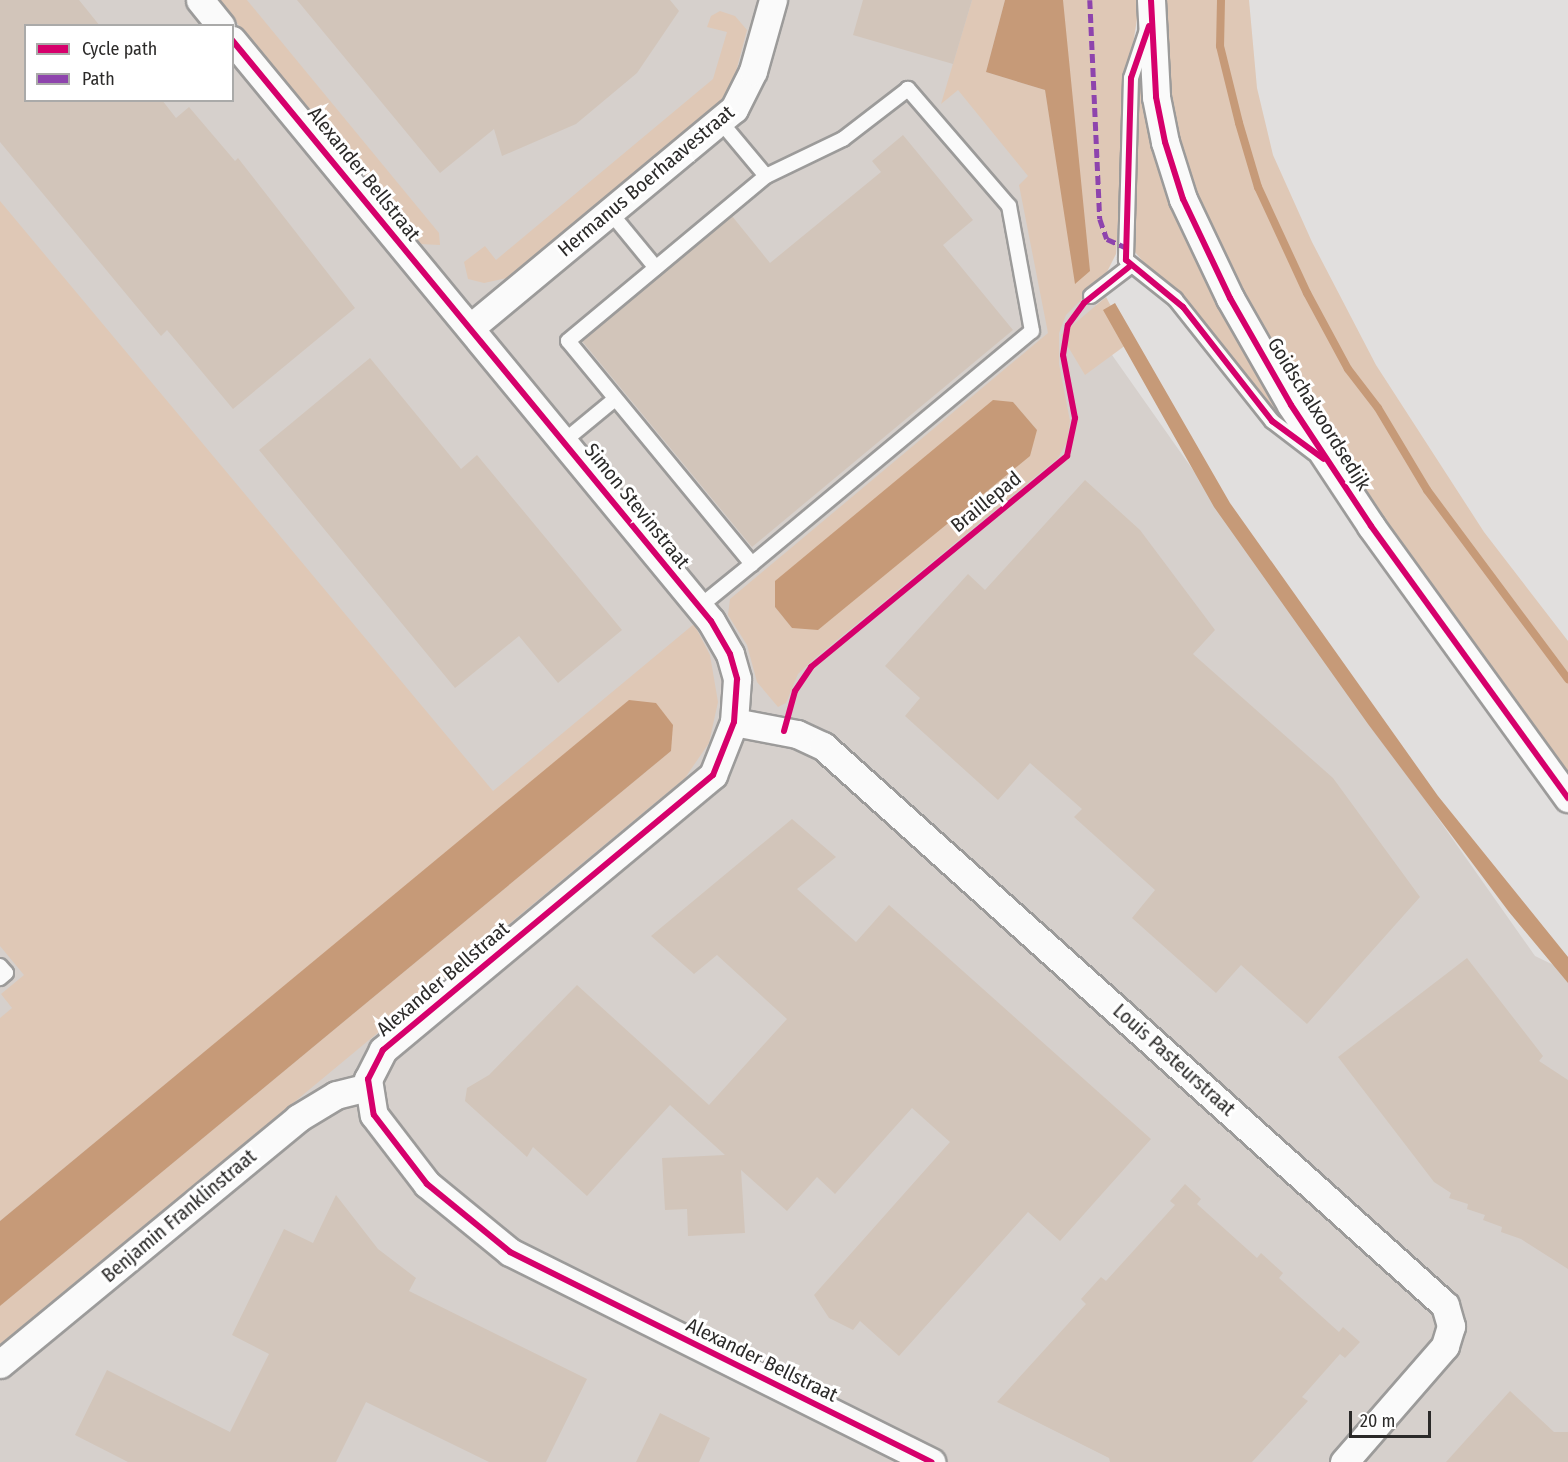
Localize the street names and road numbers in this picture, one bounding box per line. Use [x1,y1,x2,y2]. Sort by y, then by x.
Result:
street label: Hermanus Boerhaavestraat [553,100,739,262]
street label: Alexander Bellstraat [303,102,425,246]
street label: Goidschalxoordsedijk [1262,333,1376,495]
street label: Simon Stevinstraat [579,439,695,573]
street label: Braillepad [946,466,1026,538]
street label: Alexander Bellstraat [372,917,514,1041]
street label: Louis Pasteurstraat [1108,999,1240,1121]
street label: Benjamin Franklinstraat [97,1144,261,1288]
street label: Alexander Bellstraat [682,1313,842,1407]

